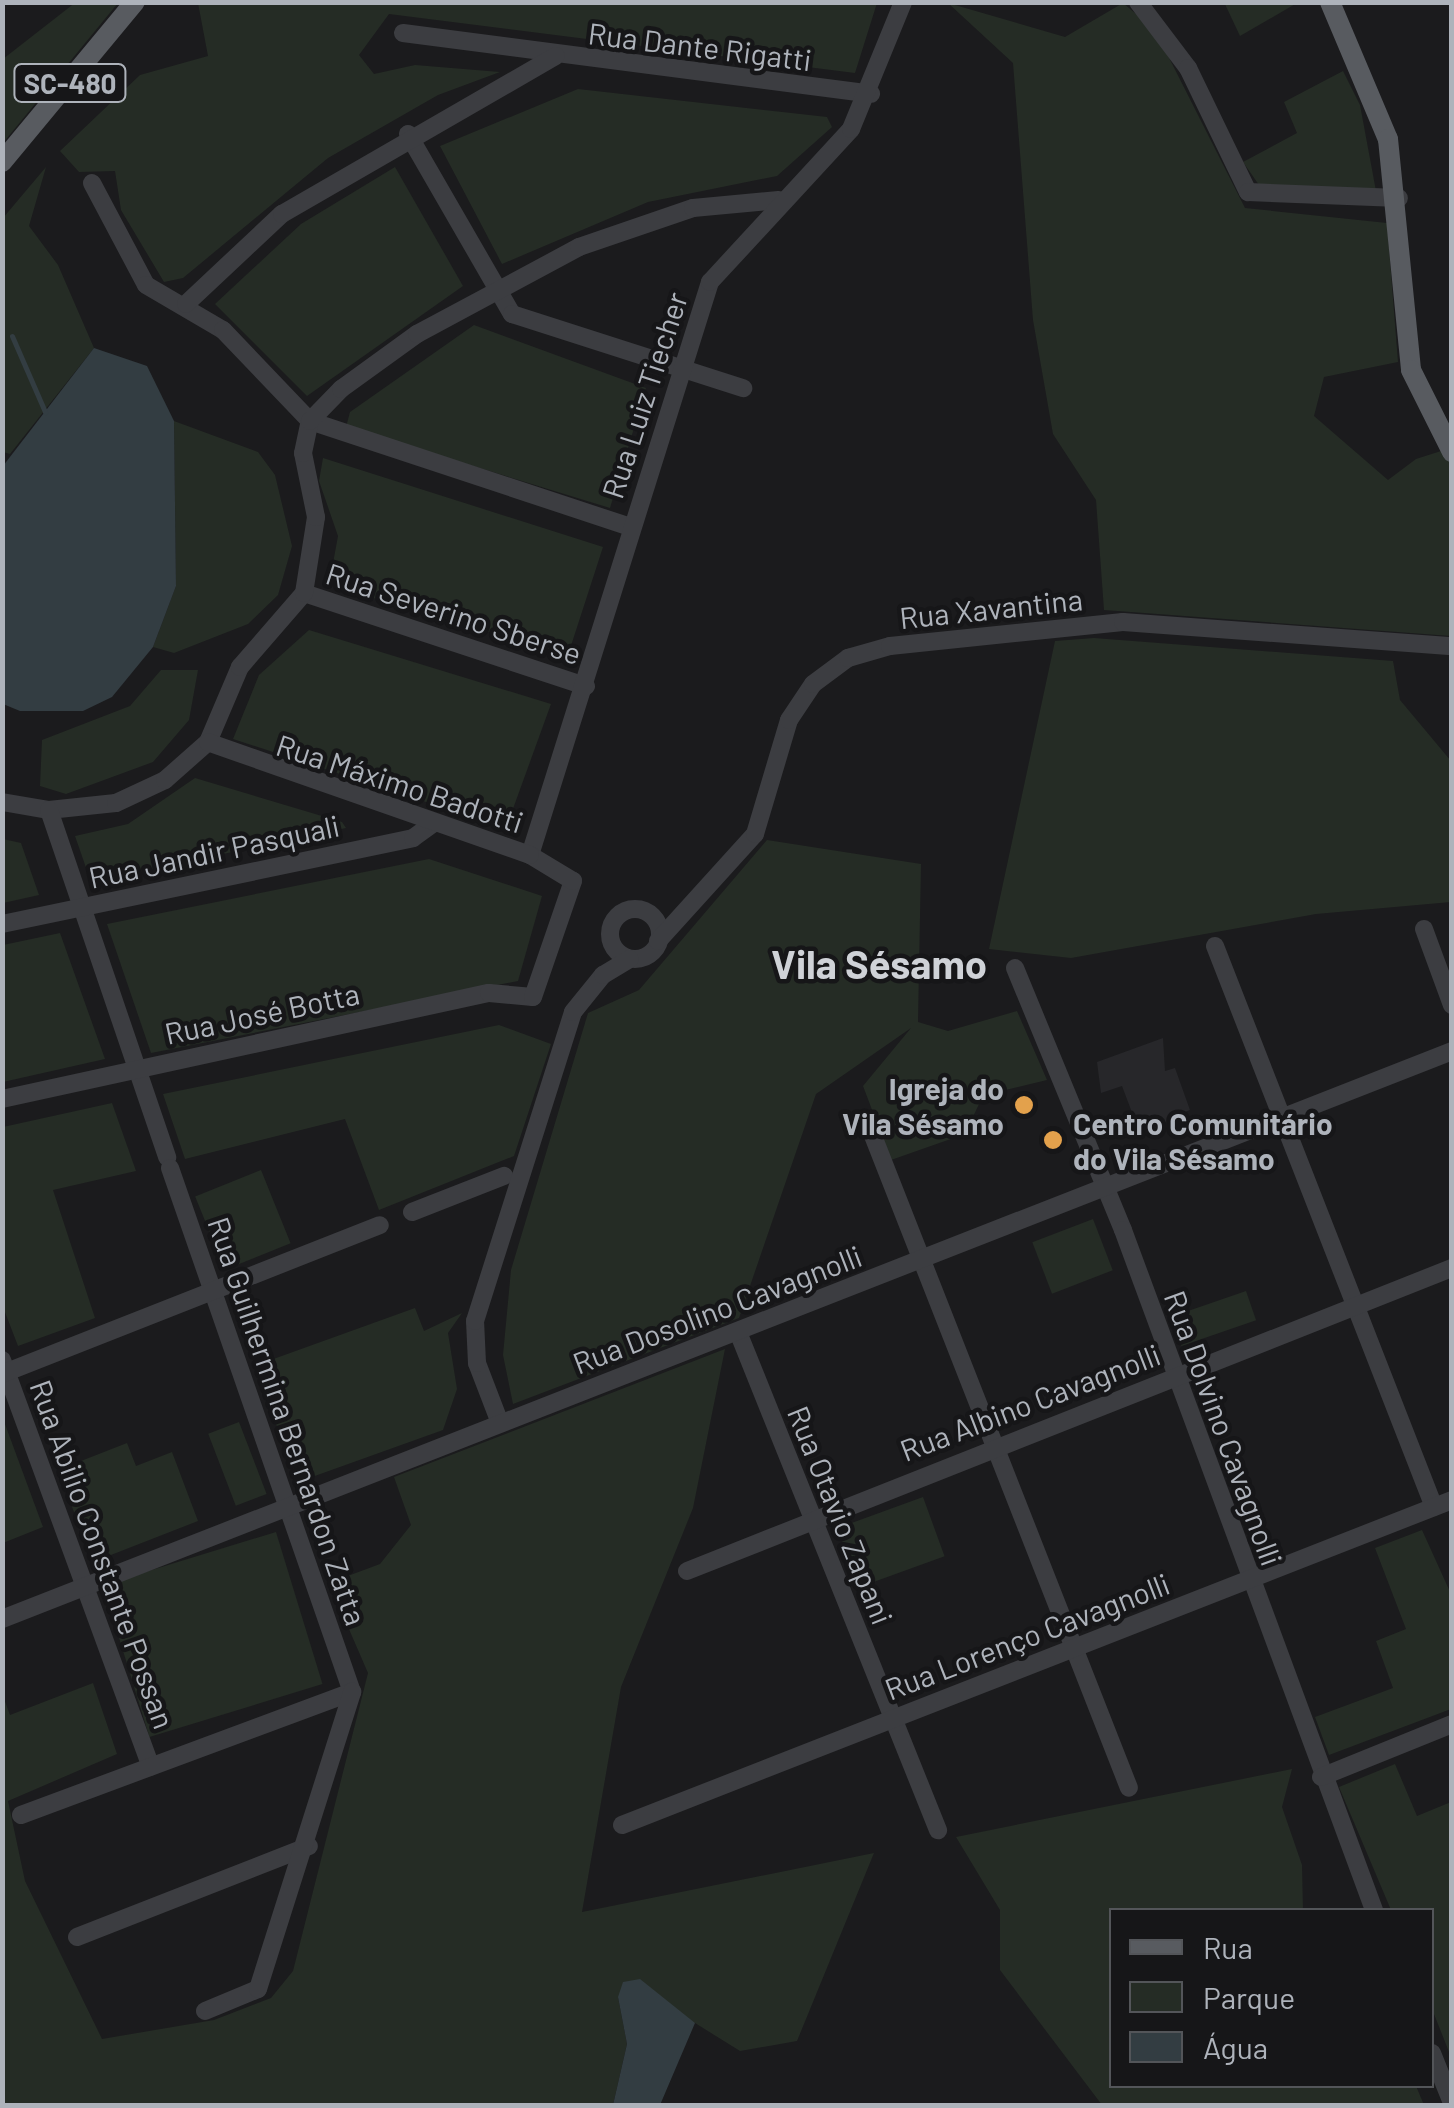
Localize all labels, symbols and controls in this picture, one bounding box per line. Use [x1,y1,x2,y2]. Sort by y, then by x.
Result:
street label: Rua Dante Rigatti [586,14,814,78]
road number: SC-480 [12,60,128,106]
street label: Rua Luiz Tiecher [594,287,694,503]
street label: Rua Severino Sberse [322,555,586,671]
street label: Rua Xavantina [898,580,1084,636]
street label: Rua Máximo Badotti [272,726,528,840]
street label: Rua Jandir Pasquali [85,807,343,895]
district label: Vila Sésamo [771,939,987,987]
street label: Rua José Botta [161,975,363,1051]
place label: Igreja do Vila Sésamo [842,1070,1004,1140]
marker: Igreja do Vila Sésamo [1013,1094,1035,1116]
place label: Centro Comunitário do Vila Sésamo [1073,1105,1333,1176]
marker: Centro Comunitário do Vila Sésamo [1042,1129,1064,1151]
street label: Rua Guilhermina Bernardon Zatta [201,1212,375,1630]
street label: Rua Dosolino Cavagnolli [567,1237,867,1381]
street label: Rua Dolvino Cavagnolli [1157,1286,1291,1570]
street label: Rua Albino Cavagnolli [895,1336,1165,1468]
street label: Rua Abilio Constante Possan [23,1375,183,1733]
street label: Rua Otavio Zapani [781,1401,901,1629]
street label: Rua Lorenço Cavagnolli [880,1565,1174,1707]
legend [1109,1908,1434,2088]
text: Rua [1203,1929,1253,1965]
text: Parque [1203,1979,1295,2015]
text: Água [1203,2029,1268,2065]

